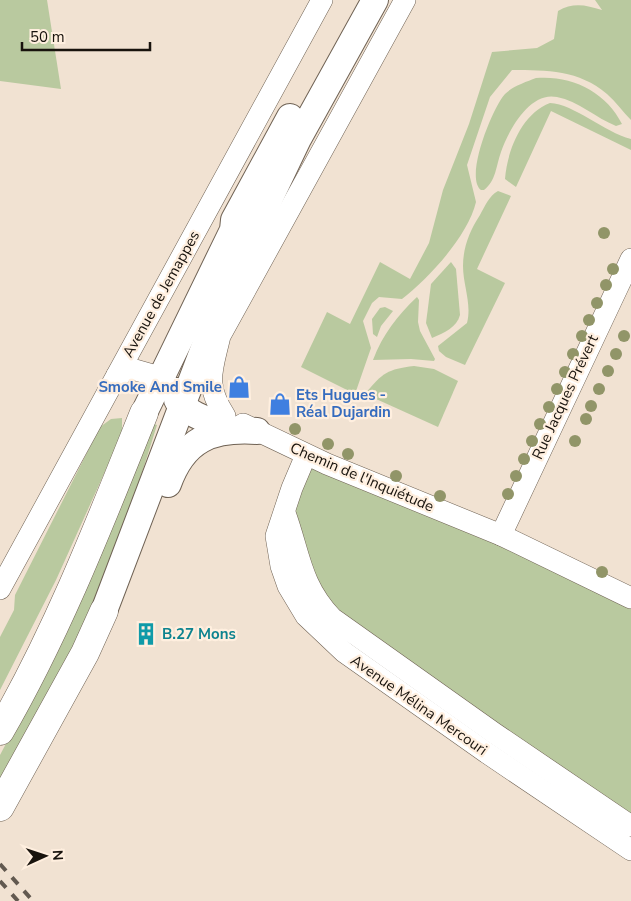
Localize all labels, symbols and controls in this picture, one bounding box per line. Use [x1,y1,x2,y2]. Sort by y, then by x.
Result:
scale bar [22,20,150,52]
text: 50 m [30,27,65,47]
street label: Avenue de Jemappes [118,227,204,361]
street label: Rue Jacques Prévert [527,331,603,463]
shop icon: Smoke And Smile [226,374,252,400]
place label: Smoke And Smile [98,377,222,397]
place label: Ets Hugues - Réal Dujardin [296,385,391,422]
shop icon: Ets Hugues - Réal Dujardin [267,391,293,417]
street label: Chemin de l'Inquiétude [287,438,437,516]
building icon: B.27 Mons [133,621,159,647]
place label: B.27 Mons [162,624,236,644]
street label: Avenue Mélina Mercouri [347,650,491,760]
north arrow [20,831,70,881]
text: N [48,850,67,861]

